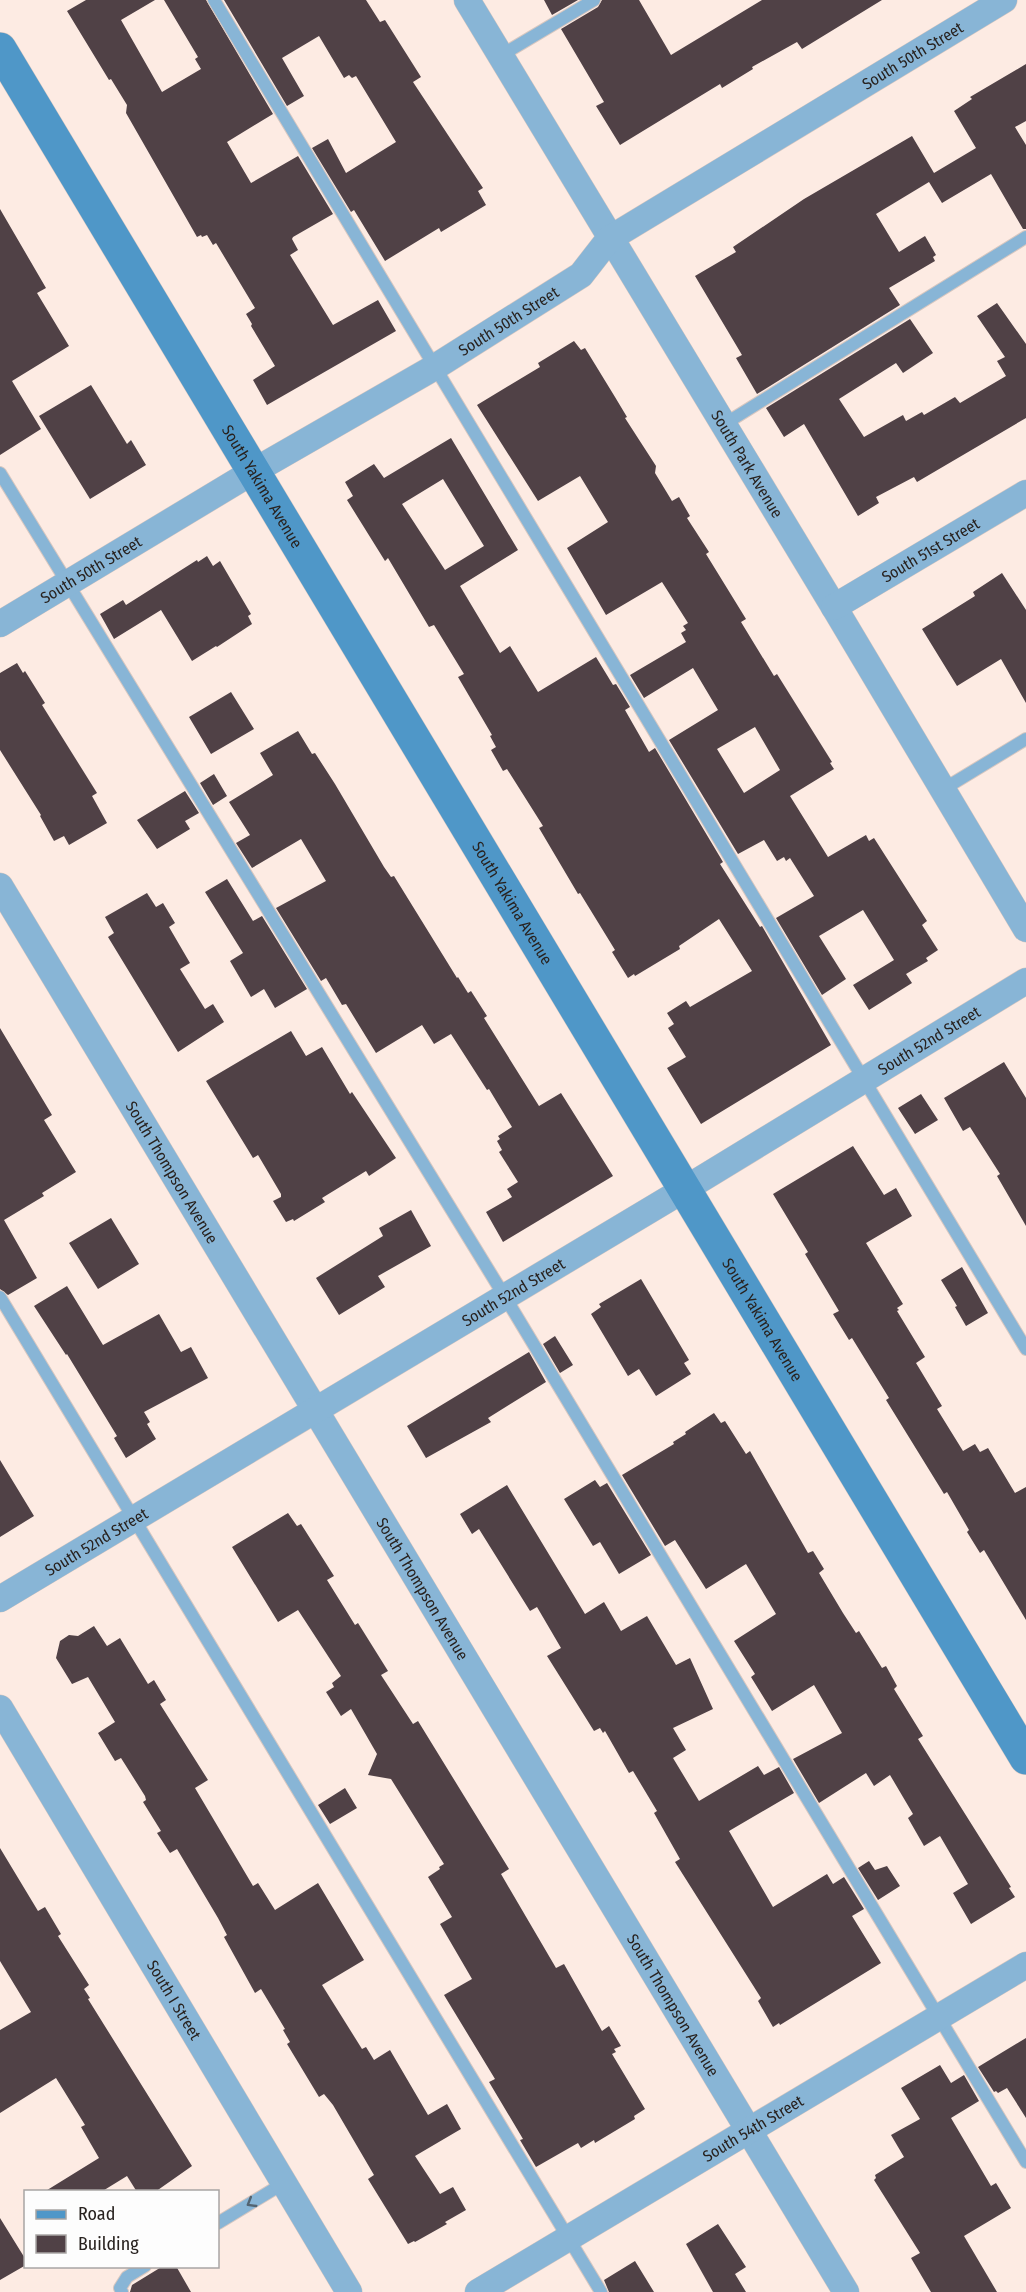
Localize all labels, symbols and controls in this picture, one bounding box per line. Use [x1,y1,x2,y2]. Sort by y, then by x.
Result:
street label: South 50th Street [858,17,967,93]
street label: South 50th Street [455,282,563,359]
street label: South Park Avenue [708,406,787,521]
street label: South Yakima Avenue [218,421,307,551]
street label: South 51st Street [878,513,983,586]
street label: South 50th Street [37,531,145,607]
street label: South Yakima Avenue [468,838,557,968]
street label: South 52nd Street [874,1001,984,1079]
street label: South Thompson Avenue [122,1098,222,1247]
street label: South 52nd Street [458,1253,569,1330]
street label: South Yakima Avenue [719,1255,807,1385]
street label: South 52nd Street [41,1503,152,1580]
street label: South Thompson Avenue [373,1514,473,1663]
street label: South Thompson Avenue [623,1930,724,2080]
street label: South I Street [143,1957,206,2044]
street label: South 54th Street [699,2090,807,2165]
legend [24,2190,219,2268]
one-way arrow [247,2196,257,2207]
text: Road [78,2203,115,2225]
text: Building [78,2233,139,2255]

